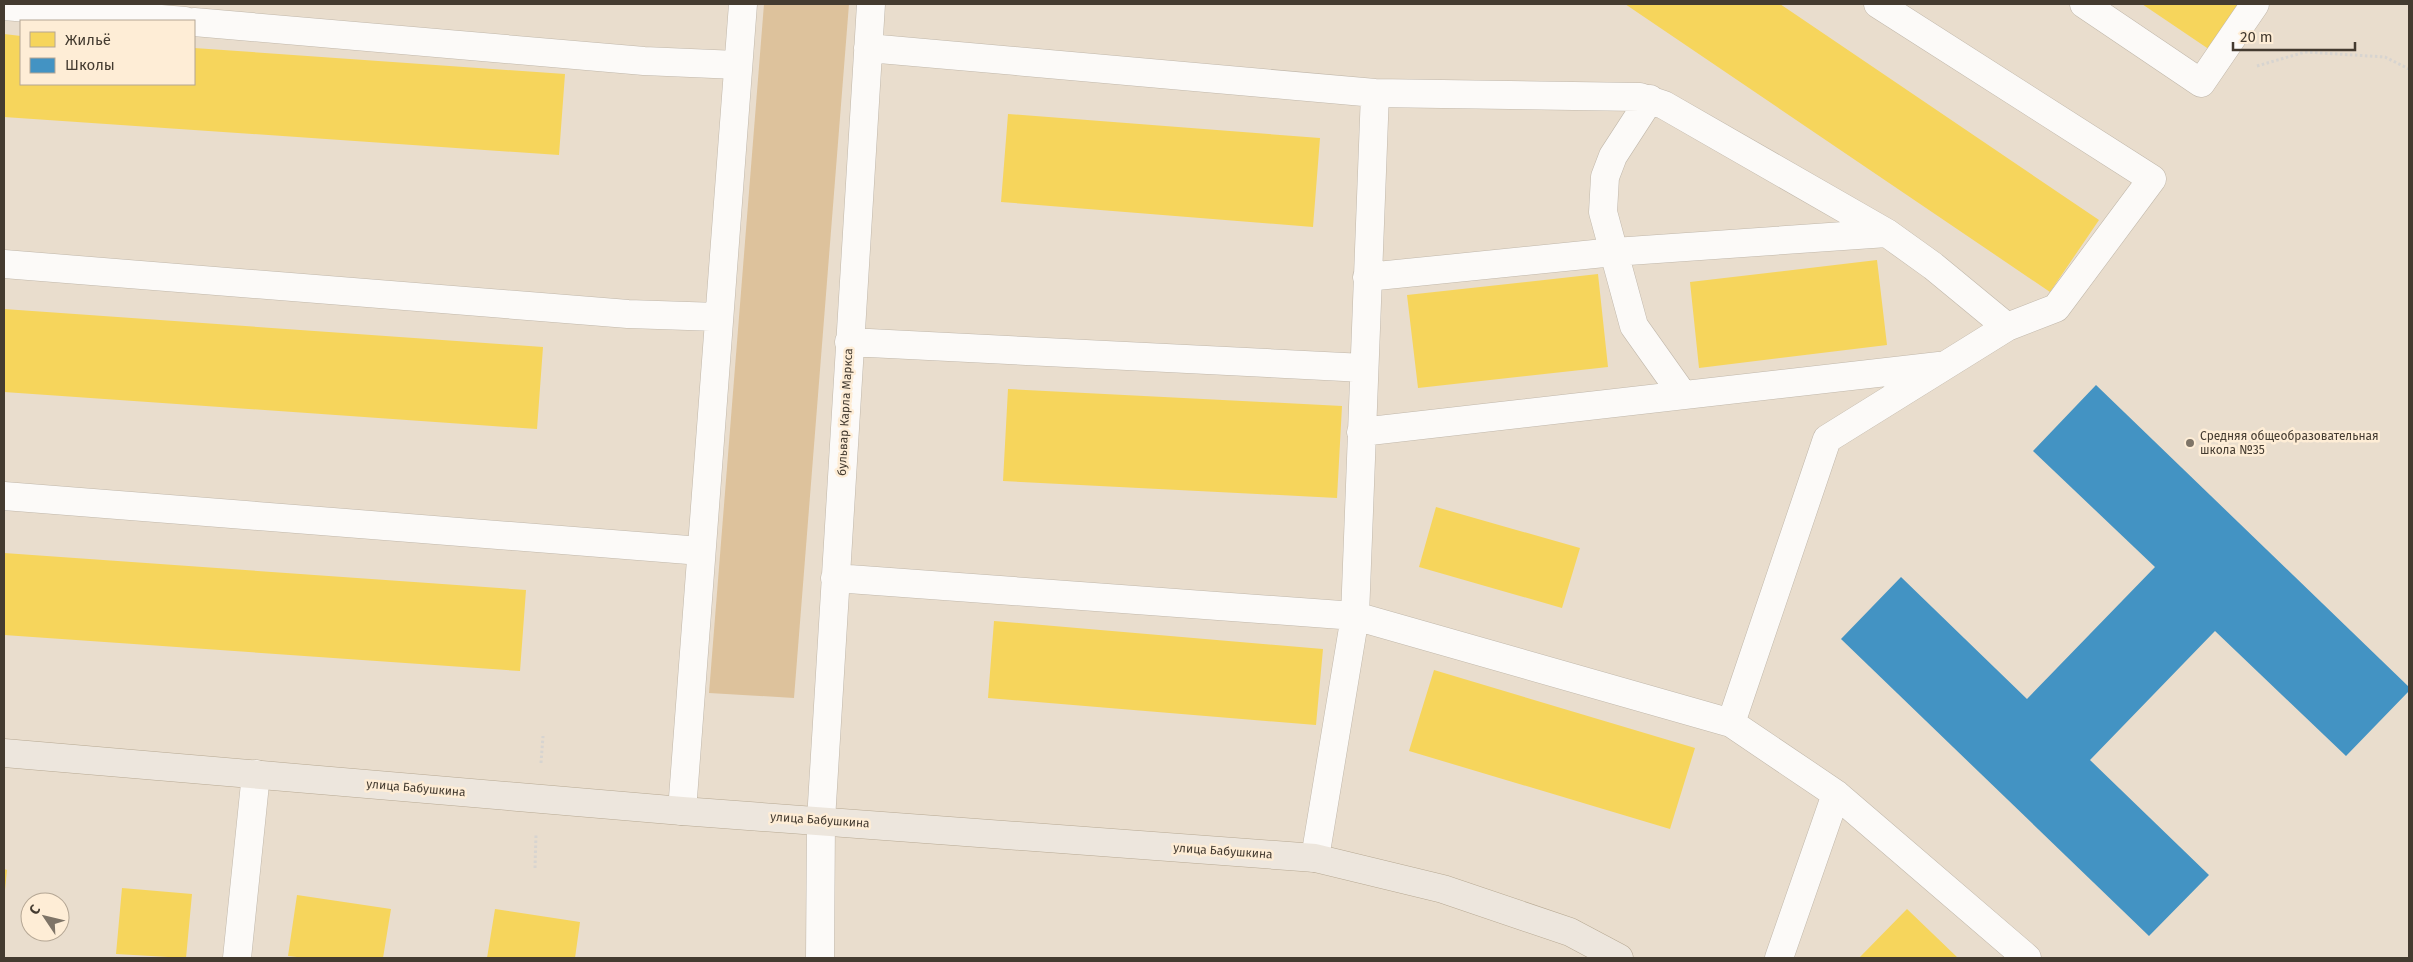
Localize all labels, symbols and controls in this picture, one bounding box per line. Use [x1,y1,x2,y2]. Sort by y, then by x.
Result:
legend [20,20,195,85]
scale bar [2233,20,2356,52]
text: 20 m [2240,28,2273,46]
text: Жильё [65,31,111,49]
text: Школы [65,56,115,74]
street label: бульвар Карла Маркса [835,348,855,476]
place label: Средняя общеобразовательная школа №35 [2200,429,2379,457]
marker: Средняя общеобразовательная школа №35 [2184,437,2196,449]
street label: улица Бабушкина [366,777,466,799]
street label: улица Бабушкина [770,810,870,830]
street label: улица Бабушкина [1173,841,1273,861]
north arrow [20,892,70,942]
text: С [25,902,44,918]

